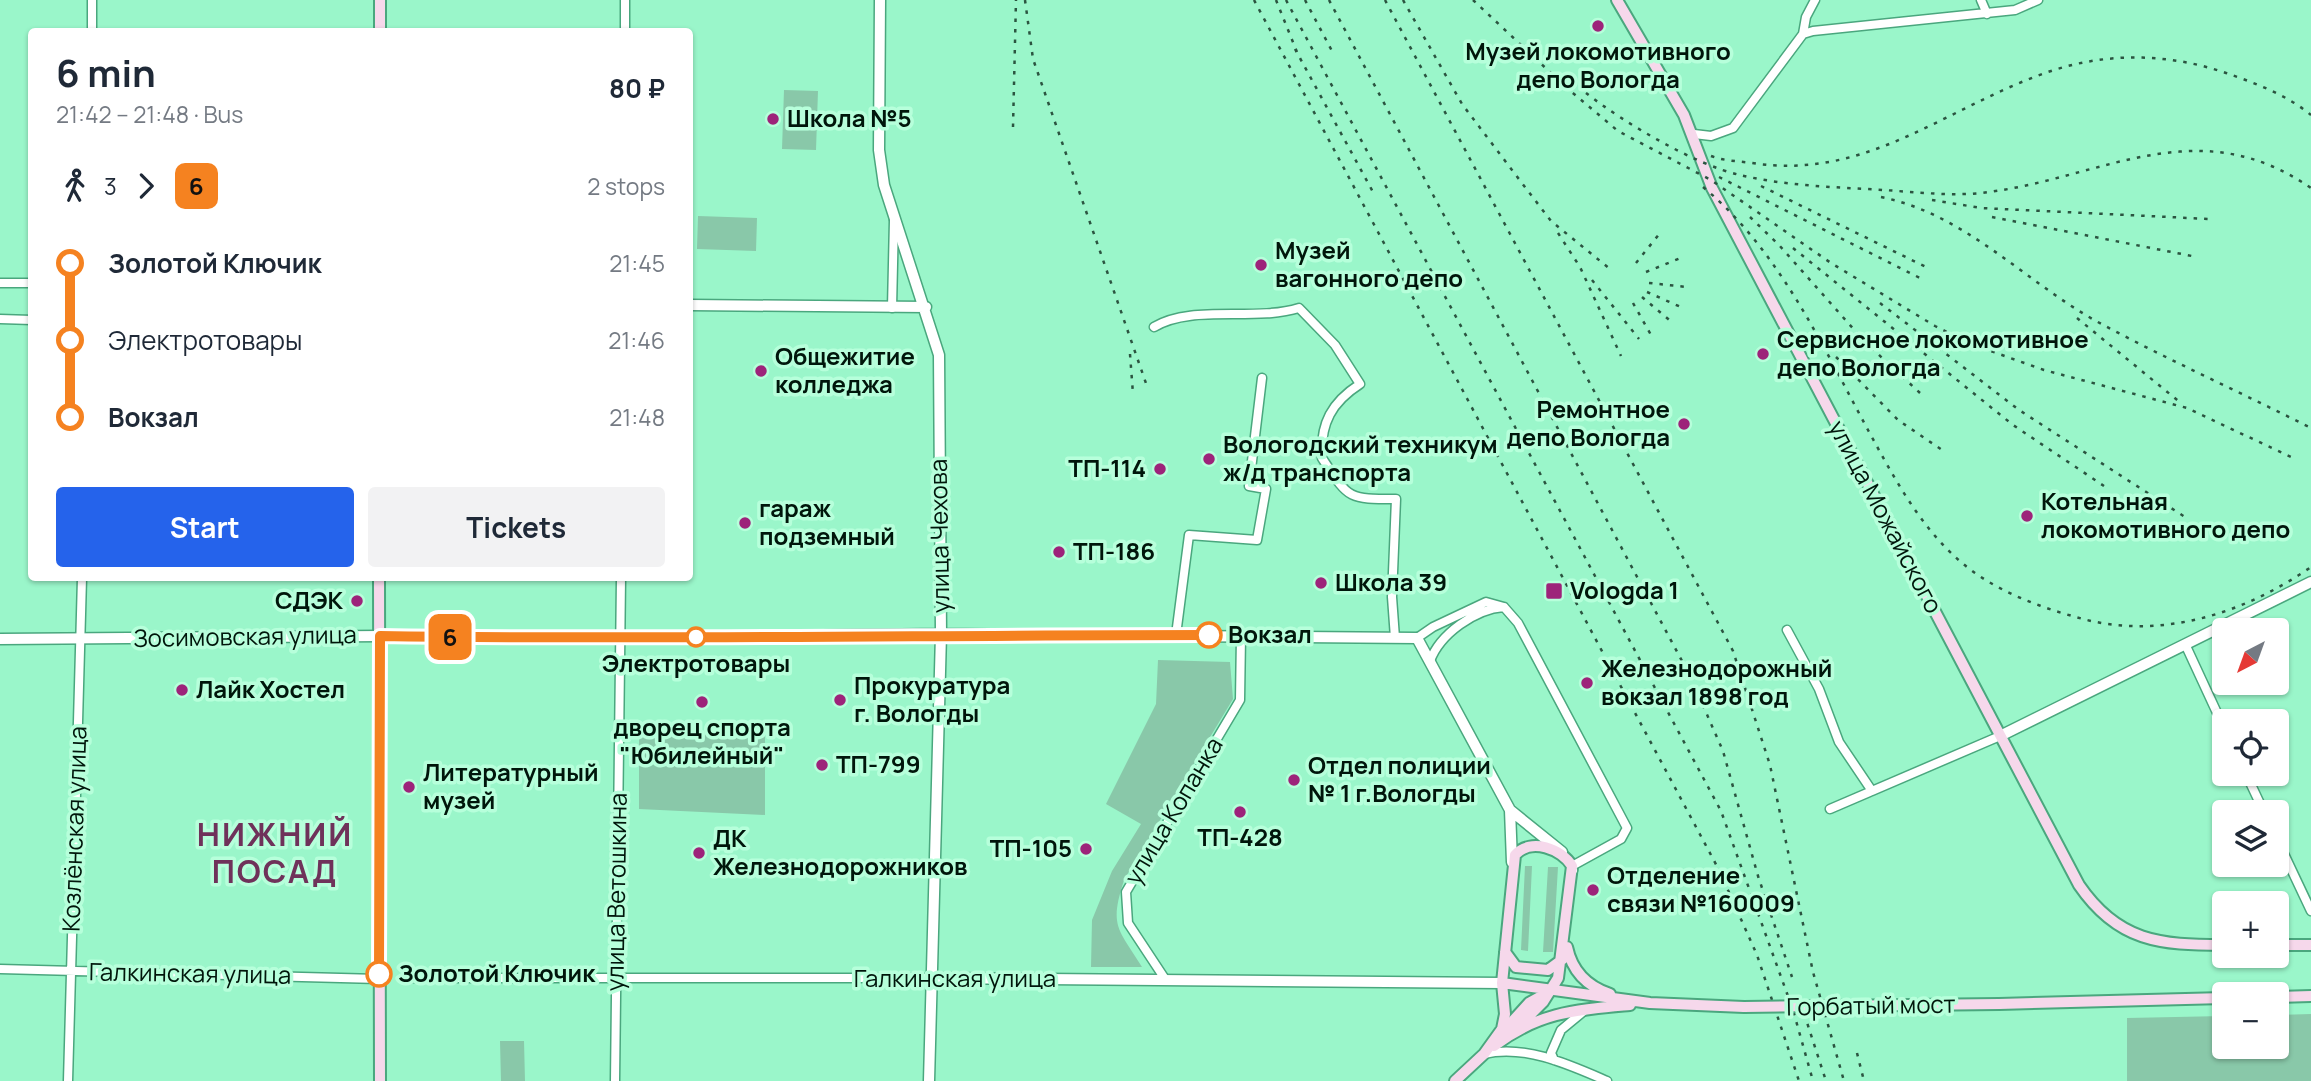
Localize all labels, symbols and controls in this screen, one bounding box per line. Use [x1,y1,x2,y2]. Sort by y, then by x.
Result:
marker: Музей локомотивного депо Вологда [1590,18,1606,34]
place label: Музей локомотивного депо Вологда [1465,34,1731,95]
text: 6 min [56,46,156,98]
text: 80 ₽ [609,70,665,106]
text: 21:42 – 21:48 · Bus [56,98,243,130]
place label: Школа №5 [787,101,912,134]
marker: Школа №5 [765,111,781,127]
icon: walk [56,167,94,205]
icon: forward [127,167,165,205]
text: 6 [189,169,204,202]
text: 3 [104,170,117,202]
text: 2 stops [587,170,665,202]
place label: Музей вагонного депо [1275,233,1463,294]
text: Золотой Ключик [108,245,322,281]
text: 21:45 [609,247,665,279]
marker: Музей вагонного депо [1253,257,1269,273]
text: Электротовары [108,322,302,358]
place label: Сервисное локомотивное депо Вологда [1777,322,2089,383]
text: 21:46 [608,324,665,356]
place label: Общежитие колледжа [775,339,915,400]
marker: Сервисное локомотивное депо Вологда [1755,346,1771,362]
marker: Общежитие колледжа [753,363,769,379]
place label: Ремонтное депо Вологда [1506,392,1670,453]
text: Вокзал [108,399,199,435]
text: 21:48 [609,401,665,433]
street label: улица Можайского [1821,414,1951,619]
marker: Ремонтное депо Вологда [1676,416,1692,432]
place label: Вологодский техникум ж/д транспорта [1223,427,1498,488]
place label: ТП-114 [1068,451,1146,484]
marker: Вологодский техникум ж/д транспорта [1201,451,1217,467]
street label: улица Чехова [921,459,956,613]
marker: ТП-114 [1152,461,1168,477]
place label: Котельная локомотивного депо [2041,484,2290,545]
button: Start [56,487,354,567]
button: Tickets [368,487,665,567]
place label: гараж подземный [759,491,895,552]
marker: Котельная локомотивного депо [2019,508,2035,524]
marker: гараж подземный [737,515,753,531]
place label: ТП-186 [1073,534,1155,567]
marker: ТП-186 [1051,544,1067,560]
place label: Школа 39 [1335,565,1447,598]
place label: Vologda 1 [1570,573,1679,606]
marker: Школа 39 [1313,575,1329,591]
marker: Vologda 1 [1544,581,1564,601]
place label: СДЭК [275,583,343,616]
marker: СДЭК [349,593,365,609]
line badge: 6 [427,614,473,660]
street label: Зосимовская улица [133,617,357,654]
place label: Вокзал [1228,617,1312,650]
north arrow [2212,618,2289,695]
map controls [2212,618,2289,1059]
text: 6 [443,620,457,653]
marker: Вокзал [1196,622,1222,648]
marker: Электротовары [686,627,706,647]
place label: Электротовары [602,646,790,679]
place label: Железнодорожный вокзал 1898 год [1601,651,1832,712]
place label: Прокуратура г. Вологды [854,668,1010,729]
place label: Лайк Хостел [196,672,345,705]
marker: Железнодорожный вокзал 1898 год [1579,675,1595,691]
marker: Лайк Хостел [174,682,190,698]
marker: Прокуратура г. Вологды [832,692,848,708]
marker: дворец спорта "Юбилейный" [694,694,710,710]
button: locate [2212,709,2289,786]
place label: дворец спорта "Юбилейный" [613,710,791,771]
street label: Козлёнская улица [53,726,94,932]
street label: улица Копанка [1116,730,1230,890]
place label: ТП-799 [836,747,921,780]
place label: Отдел полиции № 1 г.Вологды [1308,748,1491,809]
place label: Литературный музей [423,755,599,816]
marker: ТП-799 [814,757,830,773]
marker: Отдел полиции № 1 г.Вологды [1286,772,1302,788]
marker: Литературный музей [401,779,417,795]
street label: улица Ветошкина [597,792,634,992]
button: layers [2212,800,2289,877]
marker: ТП-428 [1232,804,1248,820]
district label: НИЖНИЙ ПОСАД [197,812,353,893]
place label: ТП-428 [1197,820,1283,853]
place label: ДК Железнодорожников [713,821,968,882]
place label: ТП-105 [990,831,1072,864]
marker: ТП-105 [1078,841,1094,857]
marker: ДК Железнодорожников [691,845,707,861]
place label: Отделение связи №160009 [1607,858,1795,919]
marker: Отделение связи №160009 [1585,882,1601,898]
button: + [2212,891,2289,968]
street label: Галкинская улица [89,954,291,991]
place label: Золотой Ключик [398,956,596,989]
marker: Золотой Ключик [366,961,392,987]
street label: Галкинская улица [854,961,1056,994]
button: − [2212,982,2289,1059]
street label: Горбатый мост [1786,987,1956,1022]

